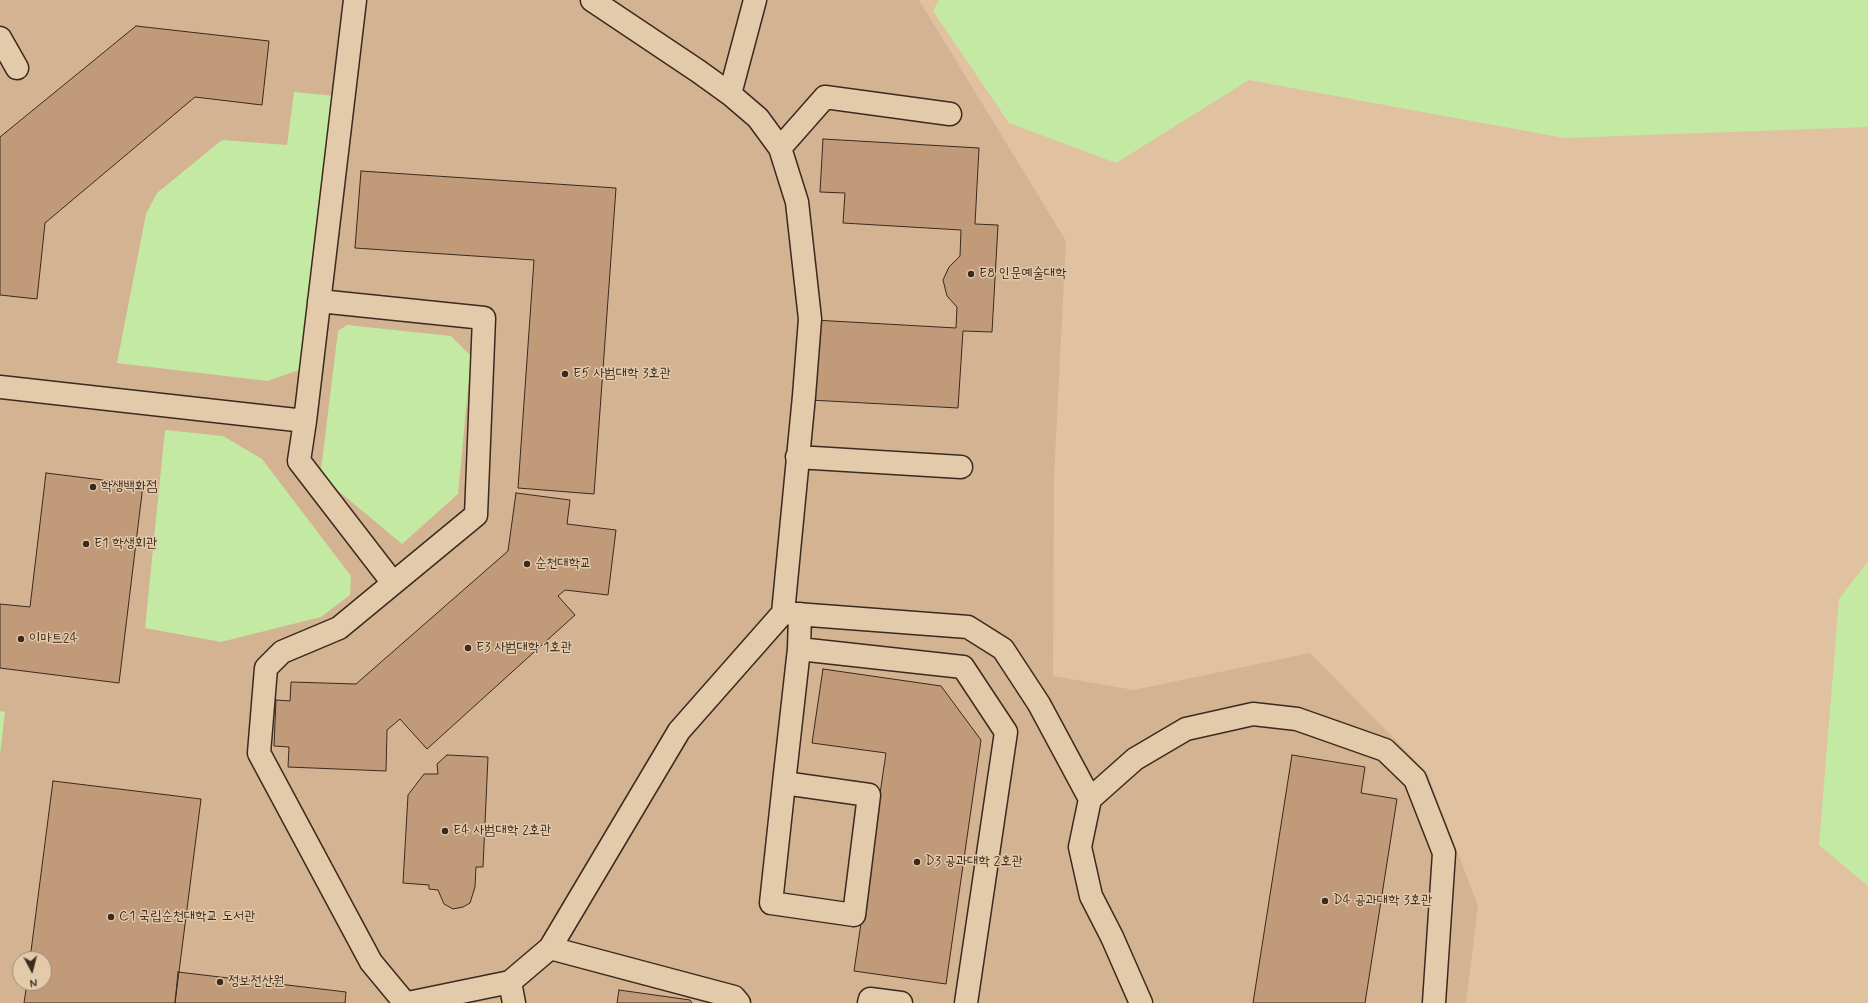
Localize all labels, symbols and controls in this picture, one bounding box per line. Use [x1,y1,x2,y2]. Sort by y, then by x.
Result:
place label: E8 인문예술대학 [979,266,1066,282]
marker: E8 인문예술대학 [966,269,976,279]
place label: E5 사범대학 3호관 [573,366,671,382]
marker: E5 사범대학 3호관 [560,369,570,379]
place label: 학생백화점 [101,479,157,495]
marker: 학생백화점 [88,482,98,492]
place label: E1 학생회관 [94,536,157,552]
marker: E1 학생회관 [81,539,91,549]
place label: 순천대학교 [535,556,591,572]
marker: 순천대학교 [522,559,532,569]
place label: 이마트24 [29,631,78,647]
marker: 이마트24 [16,634,26,644]
place label: E3 사범대학 1호관 [476,640,572,656]
marker: E3 사범대학 1호관 [463,643,473,653]
place label: E4 사범대학 2호관 [453,823,551,839]
marker: E4 사범대학 2호관 [440,826,450,836]
place label: D3 공과대학 2호관 [925,854,1023,870]
marker: D3 공과대학 2호관 [912,857,922,867]
place label: D4 공과대학 3호관 [1333,893,1432,909]
marker: D4 공과대학 3호관 [1320,896,1330,906]
place label: C1 국립순천대학교 도서관 [119,909,255,925]
marker: C1 국립순천대학교 도서관 [106,912,116,922]
north arrow [12,951,52,991]
place label: 정보전산원 [228,974,284,990]
text: N [29,975,38,989]
marker: 정보전산원 [215,977,225,987]

